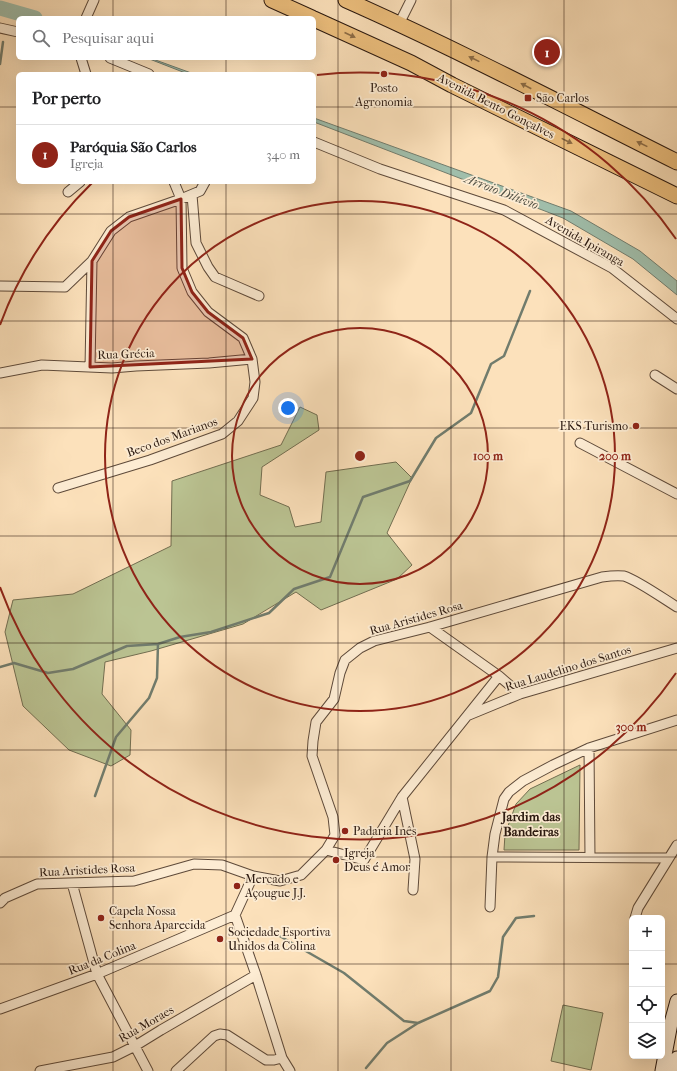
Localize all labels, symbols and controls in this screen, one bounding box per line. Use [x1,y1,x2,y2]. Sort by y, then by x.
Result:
search box [16,16,316,60]
icon: search [30,27,52,49]
text: Pesquisar aqui [62,29,154,47]
one-way arrow [344,32,355,38]
pin: 1 [534,37,560,67]
one-way arrow [468,56,479,62]
marker: Posto Agronomia [379,69,389,79]
street label: Avenida Bento Gonçalves [434,70,557,143]
place label: Posto Agronomia [354,81,413,109]
one-way arrow [520,82,532,89]
text: Por perto [32,88,101,108]
place label: São Carlos [536,91,589,105]
marker: São Carlos [523,93,533,103]
text: Paróquia São Carlos [70,138,197,156]
one-way arrow [561,138,573,144]
one-way arrow [636,141,648,147]
text: 1 [43,147,47,162]
text: 340 m [266,147,300,162]
text: Igreja [70,156,103,171]
water label: Arroio Dilúvio [461,170,541,213]
street label: Avenida Ipiranga [542,212,627,269]
street label: Rua Grécia [97,346,155,362]
your location [278,398,298,418]
street label: Beco dos Marianos [125,414,220,460]
place label: EKS Turismo [560,419,628,433]
marker: EKS Turismo [631,421,641,431]
centre of rings [353,449,367,463]
text: 100 m [473,449,504,463]
text: 200 m [599,449,632,463]
street label: Rua Aristides Rosa [368,598,465,638]
street label: Rua Laudelino dos Santos [503,642,633,694]
text: 300 m [616,720,647,735]
district label: Jardim das Bandeiras [500,809,560,839]
place label: Padaria Inês [353,824,417,838]
marker: Padaria Inês [340,826,350,836]
place label: Igreja Deus é Amor [344,846,411,874]
marker: Igreja Deus é Amor [331,855,341,865]
street label: Rua Aristides Rosa [39,860,136,880]
place label: Mercado e Açougue J.J. [244,872,305,901]
marker: Mercado e Açougue J.J. [232,881,242,891]
place label: Capela Nossa Senhora Aparecida [109,904,206,932]
marker: Capela Nossa Senhora Aparecida [96,913,106,923]
map controls [629,915,665,1059]
button: + [629,915,665,951]
place label: Sociedade Esportiva Unidos da Colina [228,925,331,953]
marker: Sociedade Esportiva Unidos da Colina [215,934,225,944]
street label: Rua da Colina [66,938,138,978]
button: − [629,951,665,987]
button: locate [629,987,665,1023]
street label: Rua Moraes [116,1002,177,1045]
button: layers [629,1023,665,1059]

